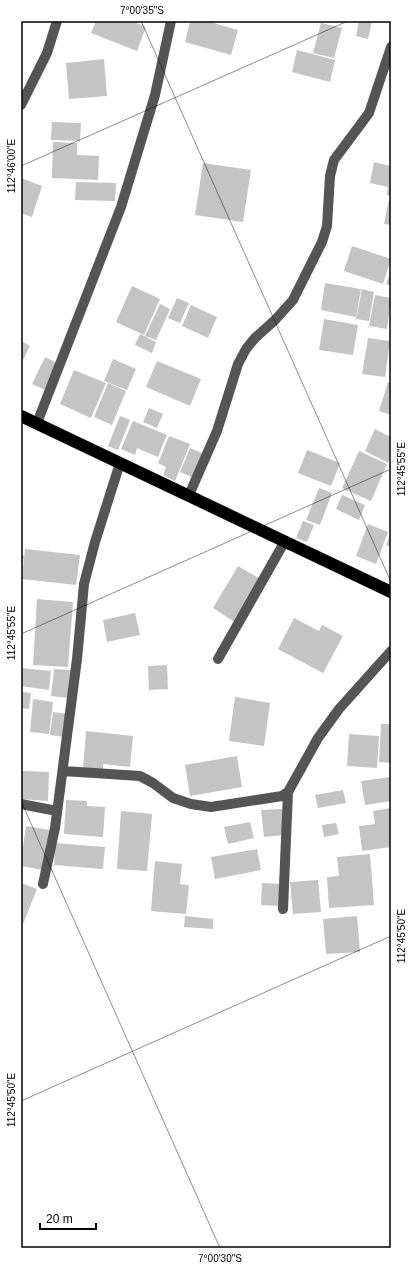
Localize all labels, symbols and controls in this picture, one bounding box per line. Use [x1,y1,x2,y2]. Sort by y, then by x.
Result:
text: 7°00'35"S [120,5,164,16]
text: 112°46'00"E [6,139,17,193]
text: 112°45'55"E [396,442,407,496]
text: 112°45'55"E [6,606,17,660]
text: 112°45'50"E [396,909,407,963]
text: 112°45'50"E [6,1073,17,1127]
scale bar [40,1205,96,1231]
text: 20 m [46,1212,73,1226]
text: 7°00'30"S [198,1253,242,1264]

